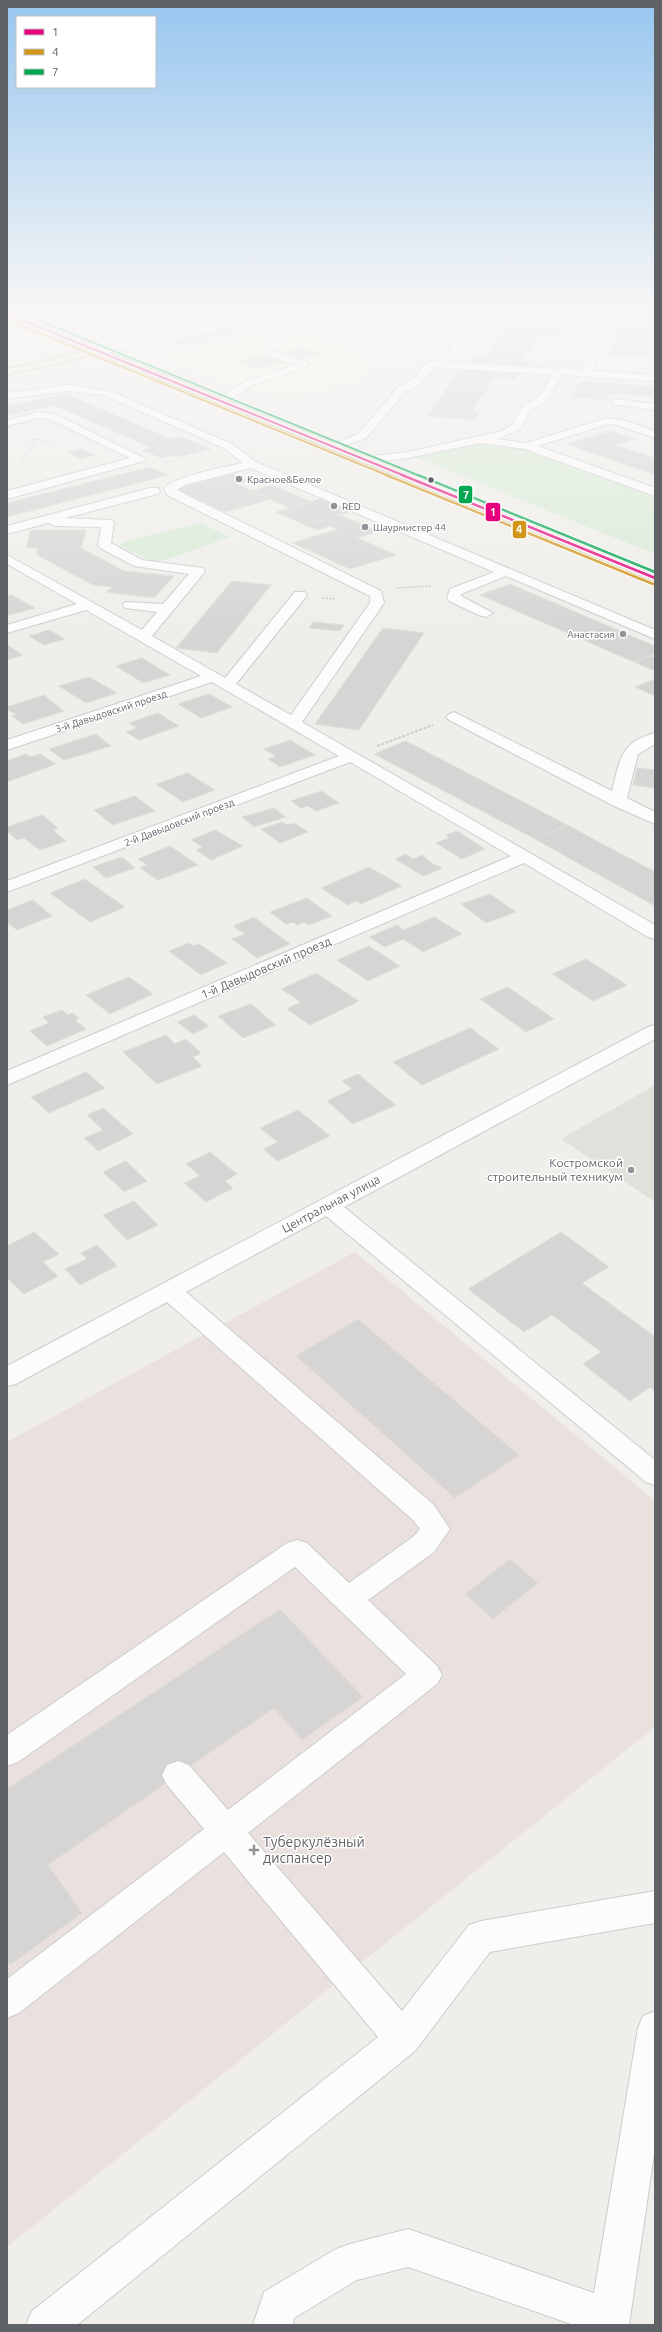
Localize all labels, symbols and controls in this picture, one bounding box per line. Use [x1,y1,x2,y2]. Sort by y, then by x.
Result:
legend [16,16,156,88]
text: 1 [52,25,59,38]
text: 4 [52,45,59,58]
text: 7 [52,65,59,78]
marker: Красное&Белое [234,474,244,484]
place label: Красное&Белое [247,474,321,485]
unlabelled marker [426,475,436,485]
line badge: 7 [458,485,473,504]
text: 7 [463,489,469,501]
marker: RED [329,501,339,511]
place label: RED [342,501,361,512]
line badge: 1 [485,502,501,522]
text: 1 [490,506,496,518]
line badge: 4 [512,520,527,539]
marker: Шаурмистер 44 [360,522,370,532]
place label: Шаурмистер 44 [373,522,446,533]
text: 4 [516,523,522,535]
place label: Анастасия [567,629,615,640]
marker: Анастасия [618,629,628,639]
street label: 3-й Давыдовский проезд [54,688,168,735]
street label: 2-й Давыдовский проезд [123,796,236,848]
street label: 1-й Давыдовский проезд [199,934,333,1001]
place label: Костромской строительный техникум [487,1156,623,1183]
marker: Костромской строительный техникум [626,1165,636,1175]
street label: Центральная улица [280,1172,382,1235]
place label: Туберкулёзный диспансер [263,1834,365,1866]
marker: Туберкулёзный диспансер [248,1844,260,1856]

